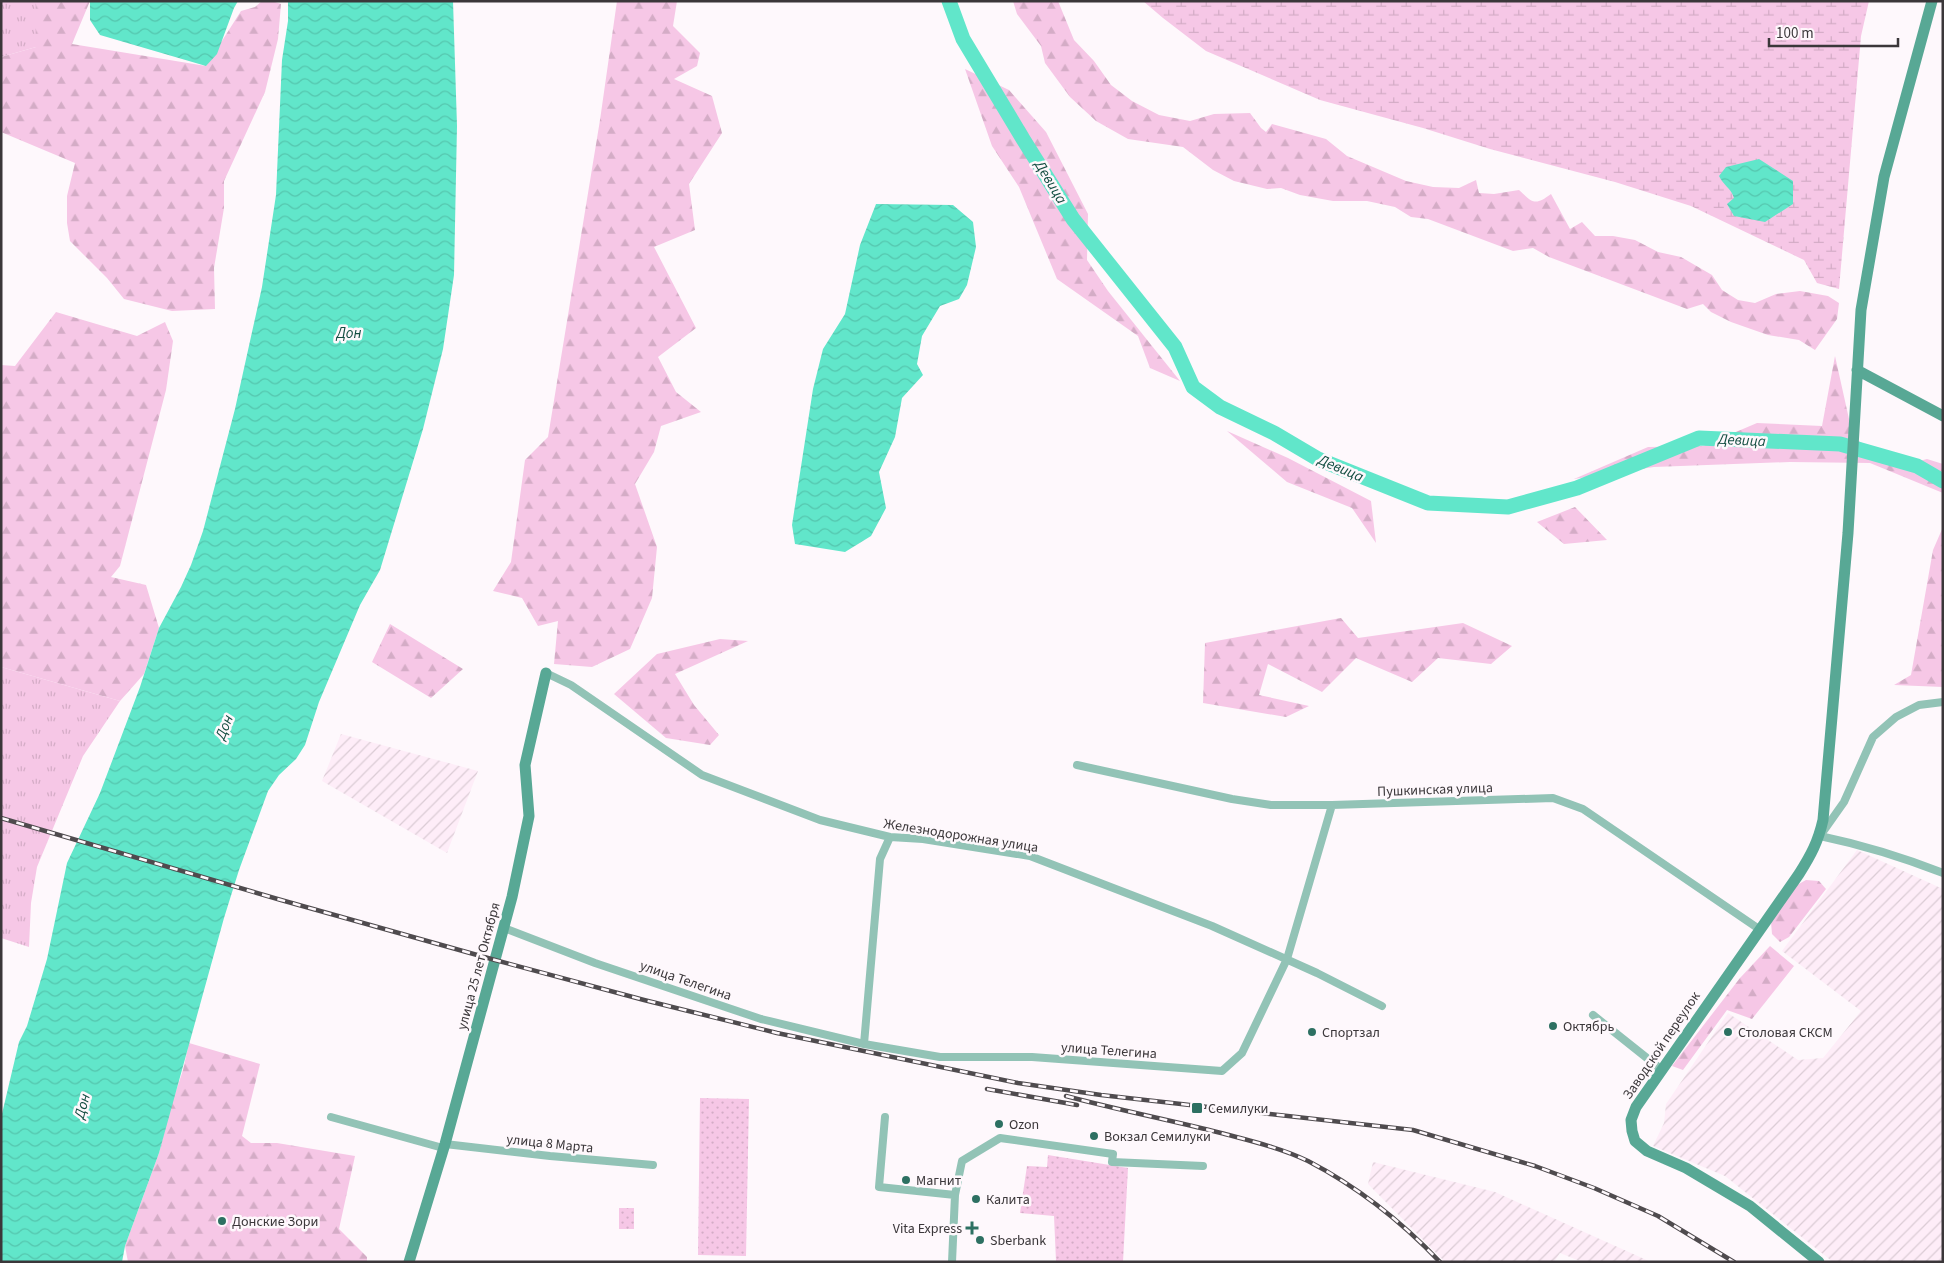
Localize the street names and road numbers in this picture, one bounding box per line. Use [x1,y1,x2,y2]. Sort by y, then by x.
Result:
street label: Пушкинская улица [1377,778,1493,802]
street label: Железнодорожная улица [882,814,1040,858]
street label: улица 25 лет Октября [452,900,506,1032]
street label: улица Телегина [637,956,734,1006]
street label: Заводской переулок [1618,988,1705,1103]
street label: улица Телегина [1060,1038,1158,1064]
street label: улица 8 Марта [505,1129,594,1158]

